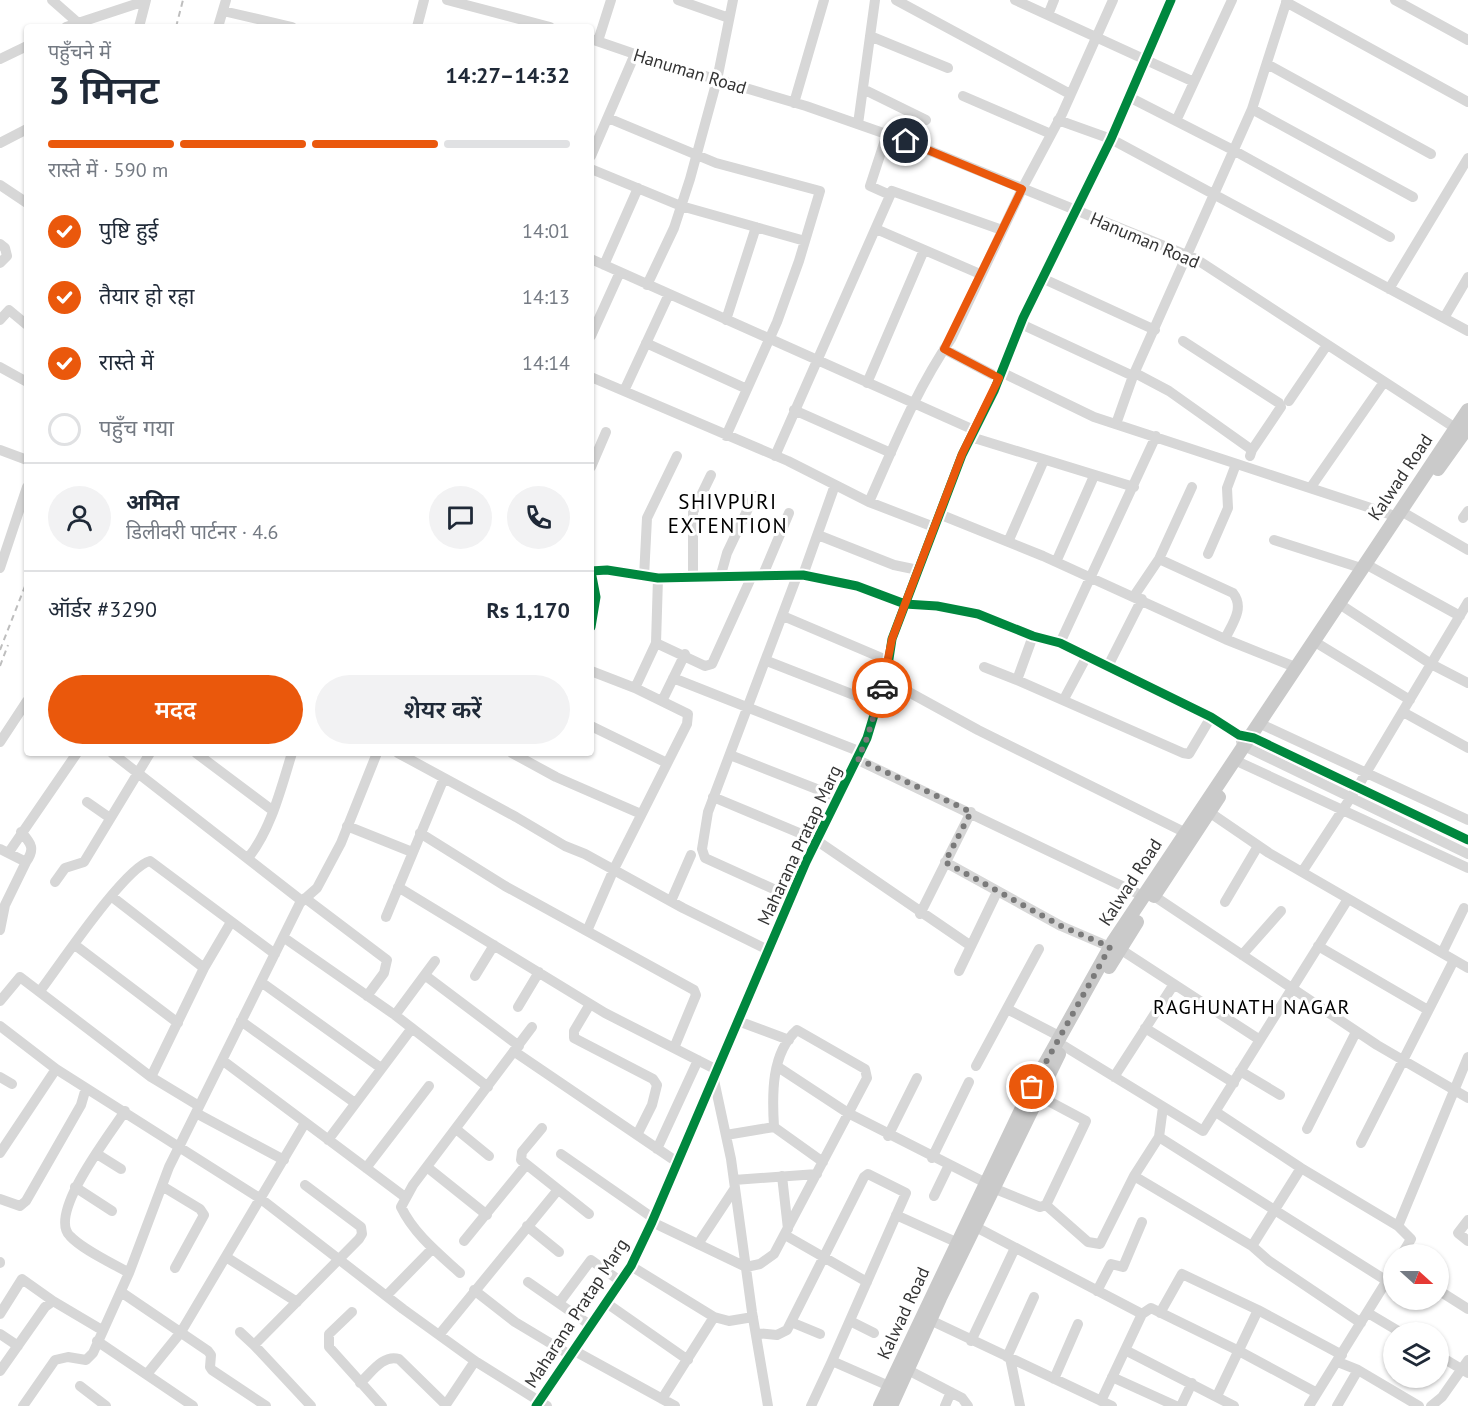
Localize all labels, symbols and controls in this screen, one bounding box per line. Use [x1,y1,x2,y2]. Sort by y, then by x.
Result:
text: पहुँचने में [48,39,111,65]
street label: Hanuman Road [631,43,749,99]
text: 14:27–14:32 [445,61,570,89]
text: 3 मिनट [48,64,159,115]
pin [880,115,931,166]
icon: home [889,124,922,157]
text: रास्ते में · 590 m [48,157,168,183]
street label: Hanuman Road [1087,207,1203,273]
icon: check [48,215,81,248]
text: पुष्टि हुई [99,216,158,244]
text: 14:01 [522,218,570,244]
icon: check [48,281,81,314]
text: तैयार हो रहा [99,282,195,310]
text: 14:13 [522,284,570,310]
icon: check [48,347,81,380]
text: रास्ते में [99,348,154,376]
text: 14:14 [522,350,570,376]
text: पहुँच गया [99,414,174,442]
street label: Kalwad Road [1363,429,1437,525]
button: person [48,486,111,549]
button: chat [429,486,492,549]
button: phone [507,486,570,549]
text: अमित [126,488,179,516]
district label: SHIVPURI EXTENTION [668,488,788,539]
text: डिलीवरी पार्टनर · 4.6 [126,519,278,545]
text: ऑर्डर #3290 [48,595,157,623]
text: Rs 1,170 [486,596,570,624]
courier [852,658,912,718]
icon: car [866,672,899,705]
button: मदद [48,675,303,744]
button: शेयर करें [315,675,570,744]
street label: Maharana Pratap Marg [752,761,846,929]
street label: Kalwad Road [1093,834,1167,930]
district label: RAGHUNATH NAGAR [1153,994,1351,1020]
pin [1006,1061,1057,1112]
icon: bag [1015,1070,1048,1103]
street label: Maharana Pratap Marg [519,1234,633,1392]
north arrow [1383,1244,1449,1310]
map controls [1383,1244,1449,1388]
street label: Kalwad Road [872,1263,934,1363]
button: layers [1383,1322,1449,1388]

